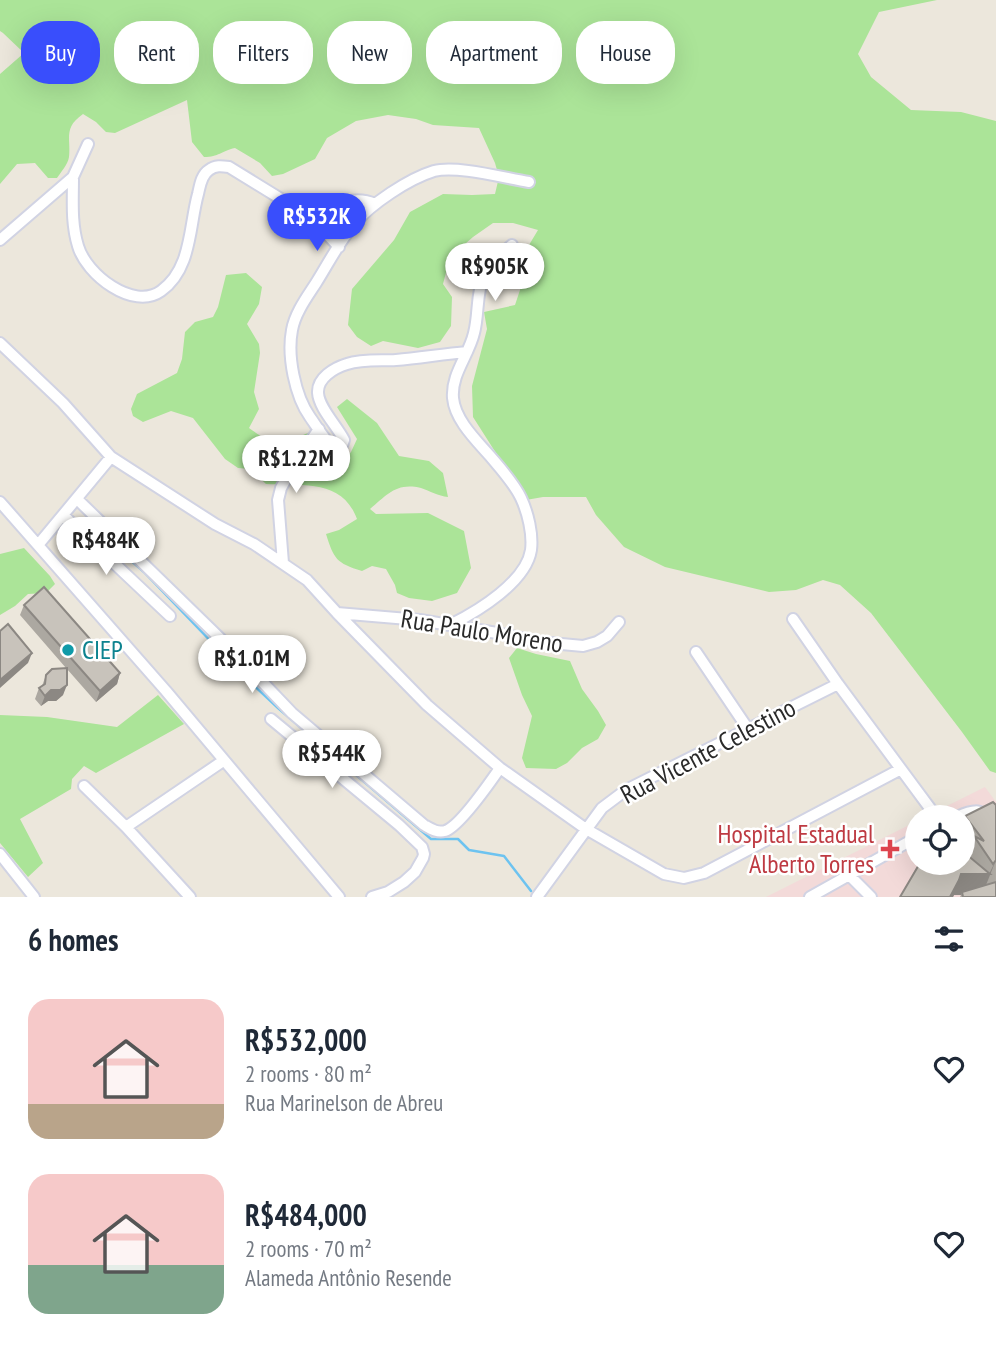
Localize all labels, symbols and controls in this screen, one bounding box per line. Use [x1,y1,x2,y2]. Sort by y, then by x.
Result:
chip: Buy [21,21,100,84]
chip: Rent [114,21,199,84]
chip: Filters [213,21,313,84]
chip: New [327,21,412,84]
chip: Apartment [426,21,562,84]
chip: House [576,21,675,84]
pin: R$532K [260,194,374,253]
text: R$532K [283,201,351,230]
pin: R$905K [438,244,552,303]
text: R$905K [461,251,529,280]
pin: R$1.22M [231,435,361,495]
text: R$1.22M [258,443,334,472]
pin: R$484K [49,518,163,577]
text: R$484K [72,525,140,554]
street label: Rua Paulo Moreno [399,601,565,660]
place label: CIEP [82,633,123,666]
pin: R$1.01M [187,636,317,695]
marker: CIEP [60,642,76,658]
text: R$1.01M [214,643,290,672]
street label: Rua Vicente Celestino [614,690,801,811]
pin: R$544K [275,730,389,790]
text: R$544K [298,738,366,767]
map controls [905,805,975,875]
button: locate [905,805,975,875]
place label: Hospital Estadual Alberto Torres [717,817,874,880]
marker: Hospital Estadual Alberto Torres [880,839,900,859]
text: 6 homes [28,920,119,959]
icon: filters [930,920,968,958]
text: R$532,000 [245,1020,367,1059]
icon: home [84,1027,168,1111]
icon: heart [930,1050,968,1088]
text: 2 rooms · 80 m² [245,1059,372,1088]
text: Rua Marinelson de Abreu [245,1088,443,1117]
text: R$484,000 [245,1195,367,1234]
icon: home [84,1202,168,1286]
icon: heart [930,1225,968,1263]
text: 2 rooms · 70 m² [245,1234,372,1263]
text: Alameda Antônio Resende [245,1263,452,1292]

